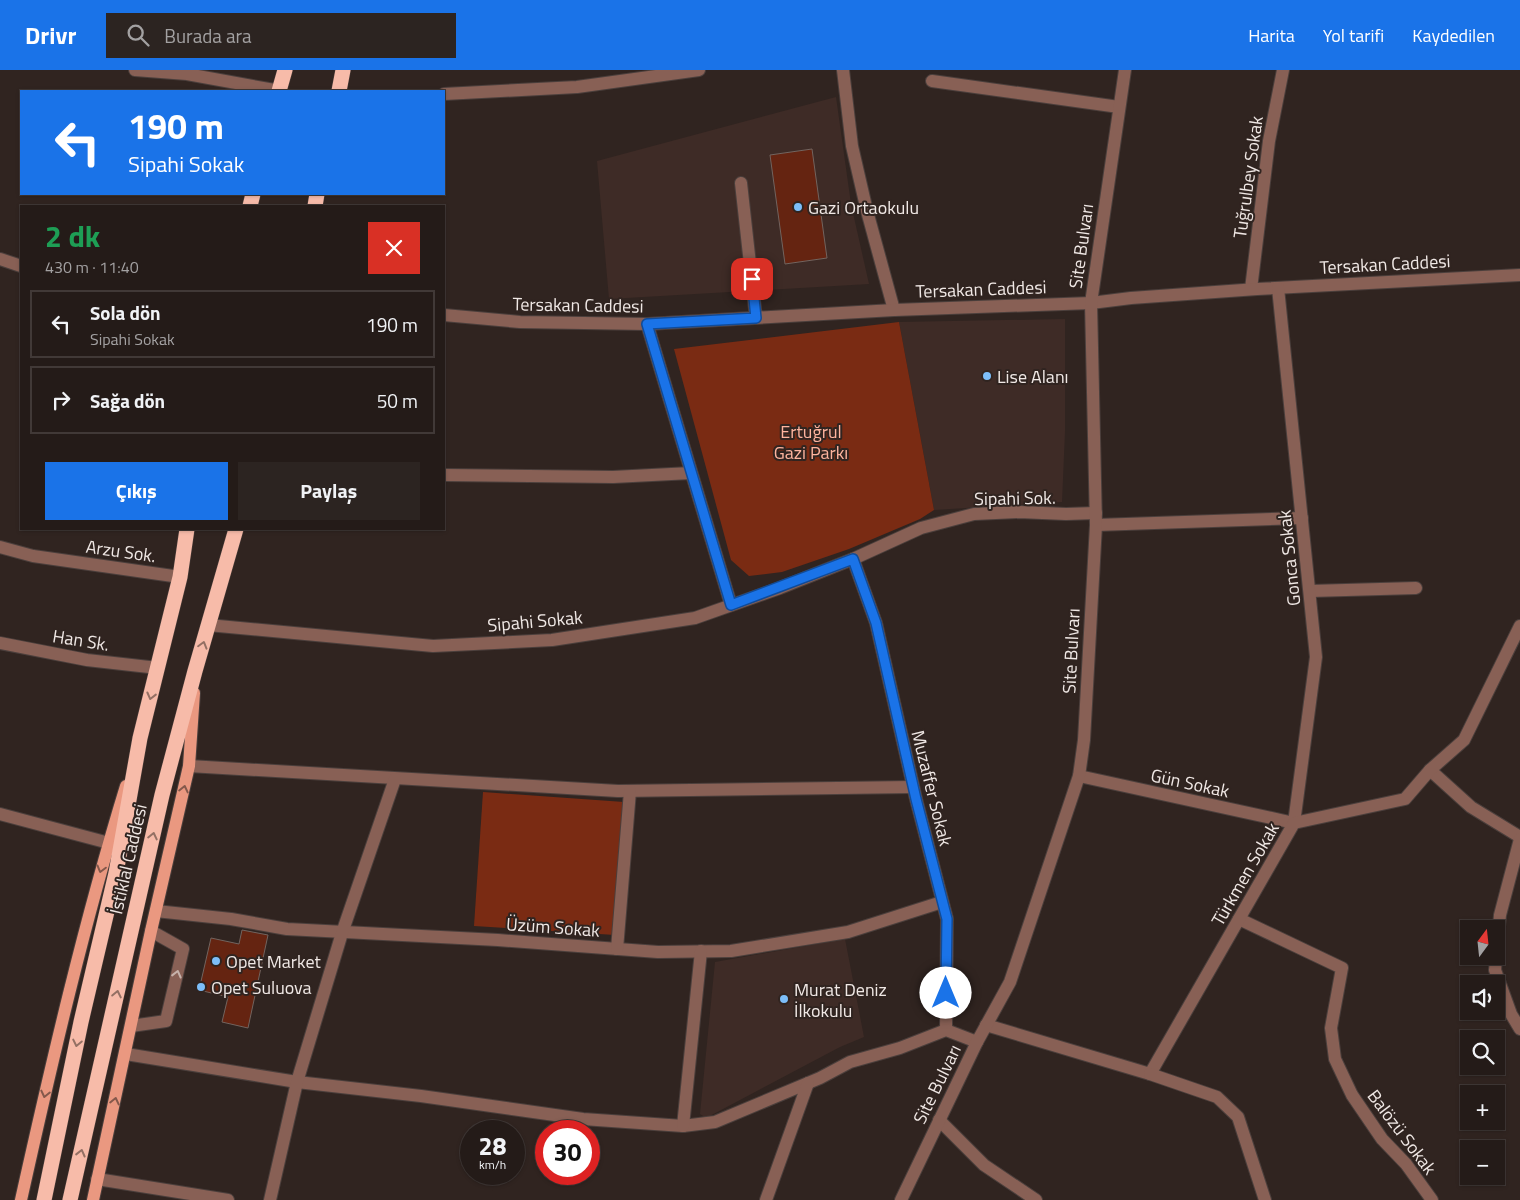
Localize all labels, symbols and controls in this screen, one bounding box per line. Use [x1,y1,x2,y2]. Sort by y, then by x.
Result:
search box [106,13,456,58]
text: Drivr [25,17,76,53]
icon: search [124,21,152,49]
text: Burada ara [164,21,252,50]
text: Harita [1248,22,1295,49]
text: Yol tarifi [1323,22,1384,49]
text: Kaydedilen [1412,22,1495,49]
text: 190 m [128,99,224,153]
icon: left [45,110,110,175]
street label: Tuğrulbey Sokak [1226,114,1270,240]
text: Sipahi Sokak [128,147,244,181]
place label: Gazi Ortaokulu [808,194,919,221]
marker: Gazi Ortaokulu [792,201,804,213]
street label: Site Bulvarı [1062,202,1100,290]
text: 2 dk [45,213,100,259]
button: close [368,222,420,274]
street label: Tersakan Caddesi [1319,247,1451,281]
text: 430 m · 11:40 [45,255,139,279]
pin [731,258,773,300]
icon: arrive [738,265,766,293]
street label: Tersakan Caddesi [915,273,1047,305]
street label: Tersakan Caddesi [512,290,644,320]
text: Sola dön [90,298,161,327]
icon: left [47,310,75,338]
text: 190 m [366,310,418,339]
text: Sipahi Sokak [90,327,175,351]
place label: Lise Alanı [997,363,1069,390]
marker: Lise Alanı [981,370,993,382]
icon: right [47,386,75,414]
text: Sağa dön [90,386,165,415]
text: 50 m [377,386,418,415]
park label: Ertuğrul Gazi Parkı [774,418,848,466]
button: Çıkış [45,462,228,520]
button: Paylaş [238,462,420,520]
street label: Sipahi Sok. [974,484,1056,512]
street label: Gonca Sokak [1270,508,1307,607]
street label: Arzu Sok. [84,533,158,569]
street label: Sipahi Sokak [486,603,584,639]
street label: Site Bulvarı [1055,608,1087,694]
street label: Han Sk. [51,622,111,658]
one-way arrow [197,641,207,649]
one-way arrow [146,691,157,700]
street label: Muzaffer Sokak [905,727,960,849]
street label: Gün Sokak [1148,762,1232,805]
one-way arrow [178,784,189,793]
street label: İstiklal Caddesi [102,801,154,917]
street label: Türkmen Sokak [1204,817,1286,931]
one-way arrow [147,831,158,840]
one-way arrow [96,864,107,873]
street label: Üzüm Sokak [505,910,601,944]
north arrow [1460,920,1505,965]
map controls [1460,920,1505,1185]
place label: Opet Market [226,948,321,975]
marker: Opet Market [210,955,222,967]
position arrow [919,966,971,1018]
one-way arrow [171,970,182,978]
place label: Opet Suluova [211,974,312,1001]
button: sound [1460,975,1505,1020]
place label: Murat Deniz İlkokulu [794,976,887,1024]
marker: Opet Suluova [195,981,207,993]
one-way arrow [111,990,122,999]
marker: Murat Deniz İlkokulu [778,993,790,1005]
button: search [1460,1030,1505,1075]
one-way arrow [72,1039,82,1047]
street label: Site Bulvarı [906,1040,968,1128]
street label: Balözü Sokak [1361,1084,1443,1181]
button: + [1460,1085,1505,1130]
one-way arrow [40,1090,51,1099]
one-way arrow [109,1097,120,1106]
speed limit sign: 30 [535,1120,600,1185]
text: 28 [478,1127,507,1165]
button: − [1460,1140,1505,1185]
one-way arrow [75,1148,86,1157]
text: km/h [479,1155,506,1174]

